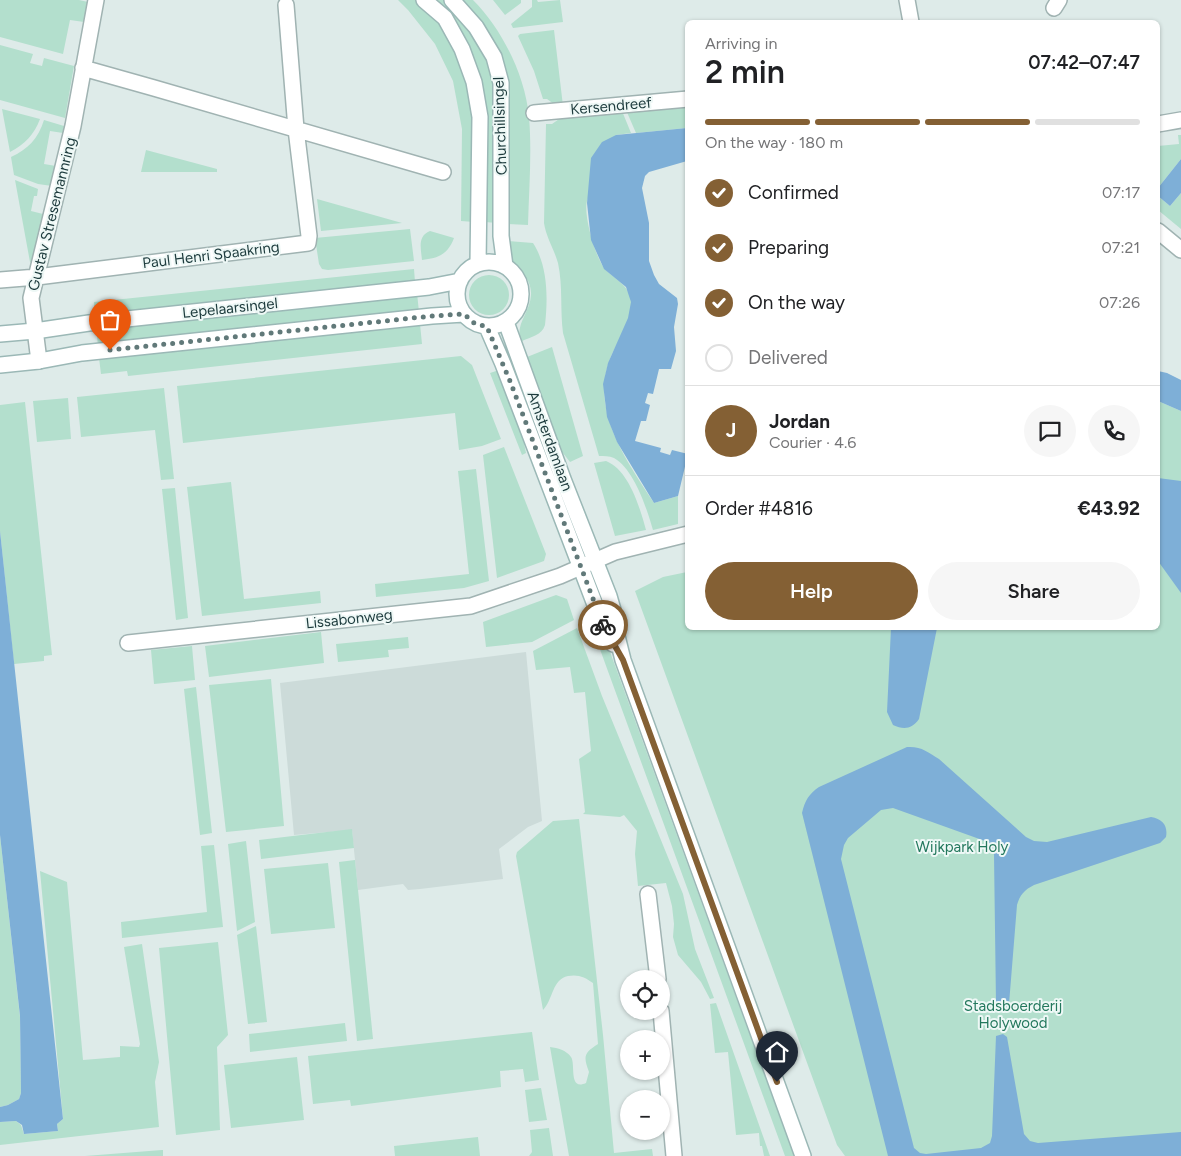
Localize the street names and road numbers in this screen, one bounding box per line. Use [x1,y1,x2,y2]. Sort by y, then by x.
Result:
street label: Churchillsingel [489,77,511,175]
street label: Kersendreef [570,93,653,119]
street label: Gustav Stresemannring [24,135,80,293]
street label: Paul Henri Spaakring [141,238,281,272]
street label: Lepelaarsingel [181,294,279,322]
street label: Amsterdamlaan [524,389,576,493]
street label: Lissabonweg [305,605,393,633]

